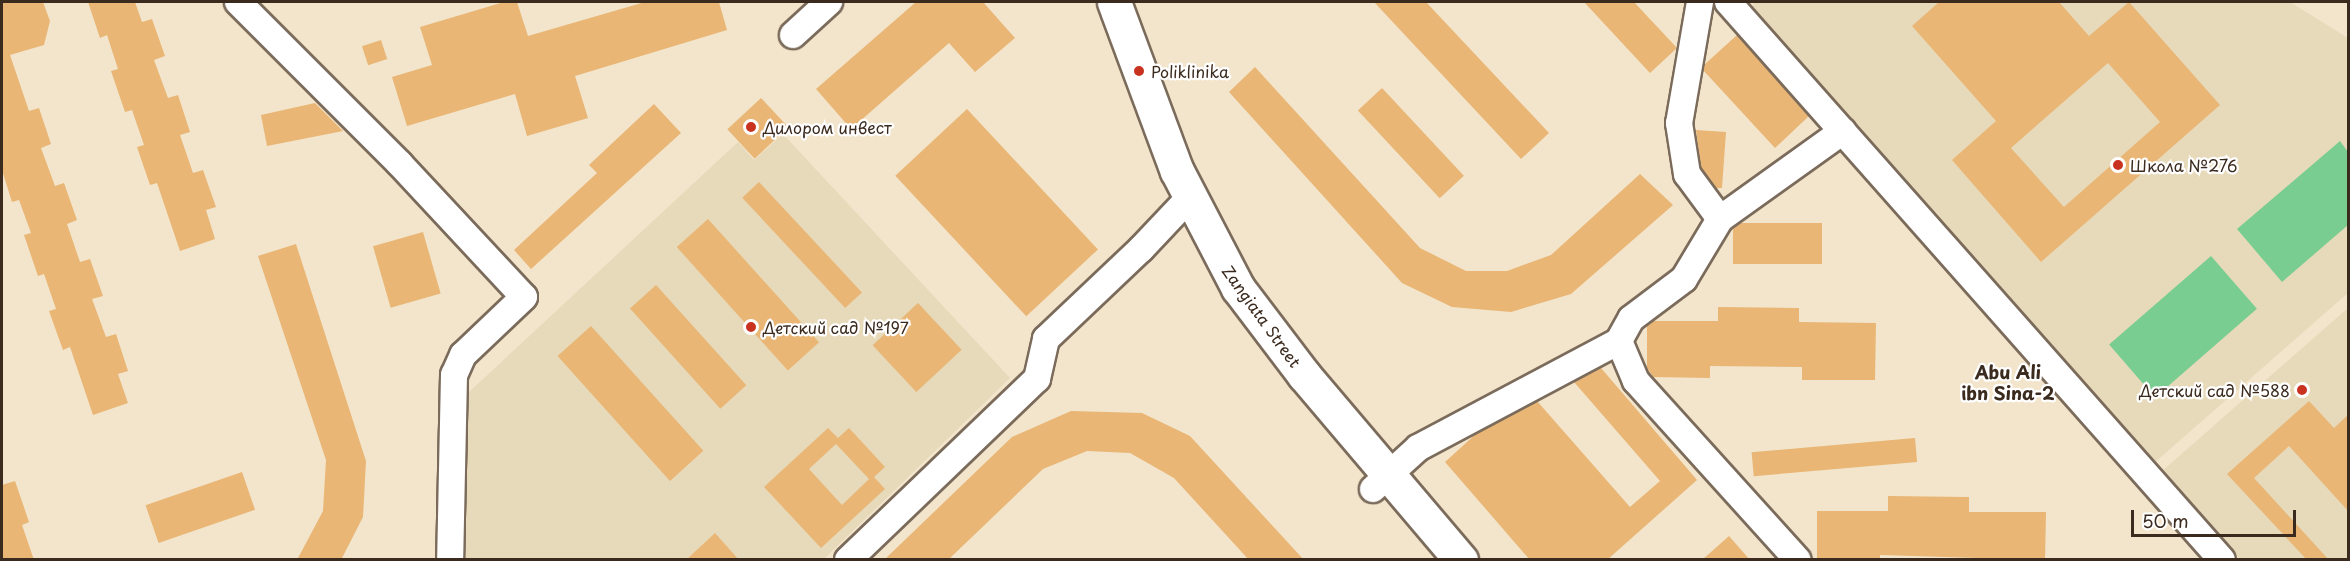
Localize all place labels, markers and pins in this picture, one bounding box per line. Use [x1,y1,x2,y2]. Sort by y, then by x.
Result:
place label: Poliklinika [1151,61,1229,81]
marker: Poliklinika [1132,64,1146,78]
place label: Дилором инвест [763,117,892,137]
marker: Дилором инвест [744,120,758,134]
place label: Школа №276 [2130,155,2238,175]
marker: Школа №276 [2111,158,2125,172]
place label: Детский сад №197 [763,317,910,337]
marker: Детский сад №197 [744,320,758,334]
place label: Детский сад №588 [2138,380,2290,400]
marker: Детский сад №588 [2295,383,2309,397]

